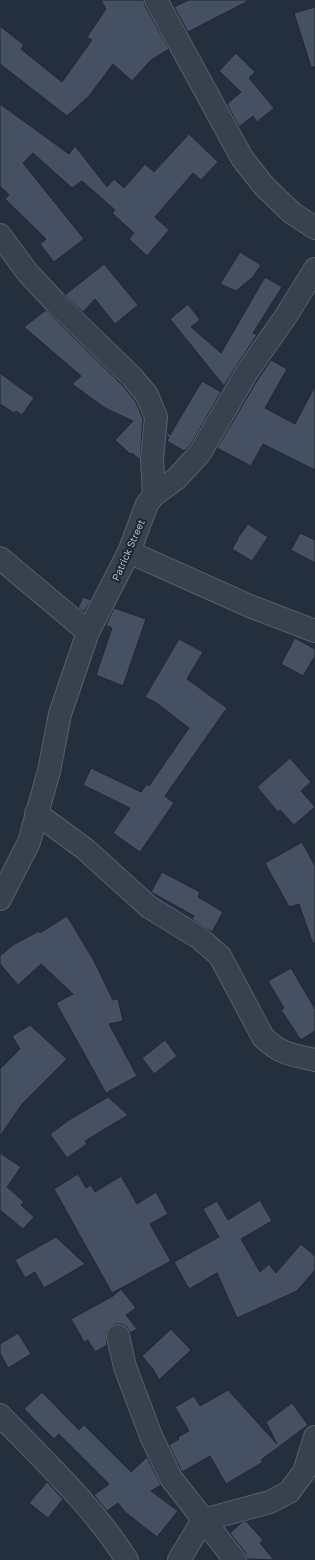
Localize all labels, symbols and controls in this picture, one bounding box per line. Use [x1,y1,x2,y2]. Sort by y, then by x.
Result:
street label: Patrick Street [109,518,147,582]

